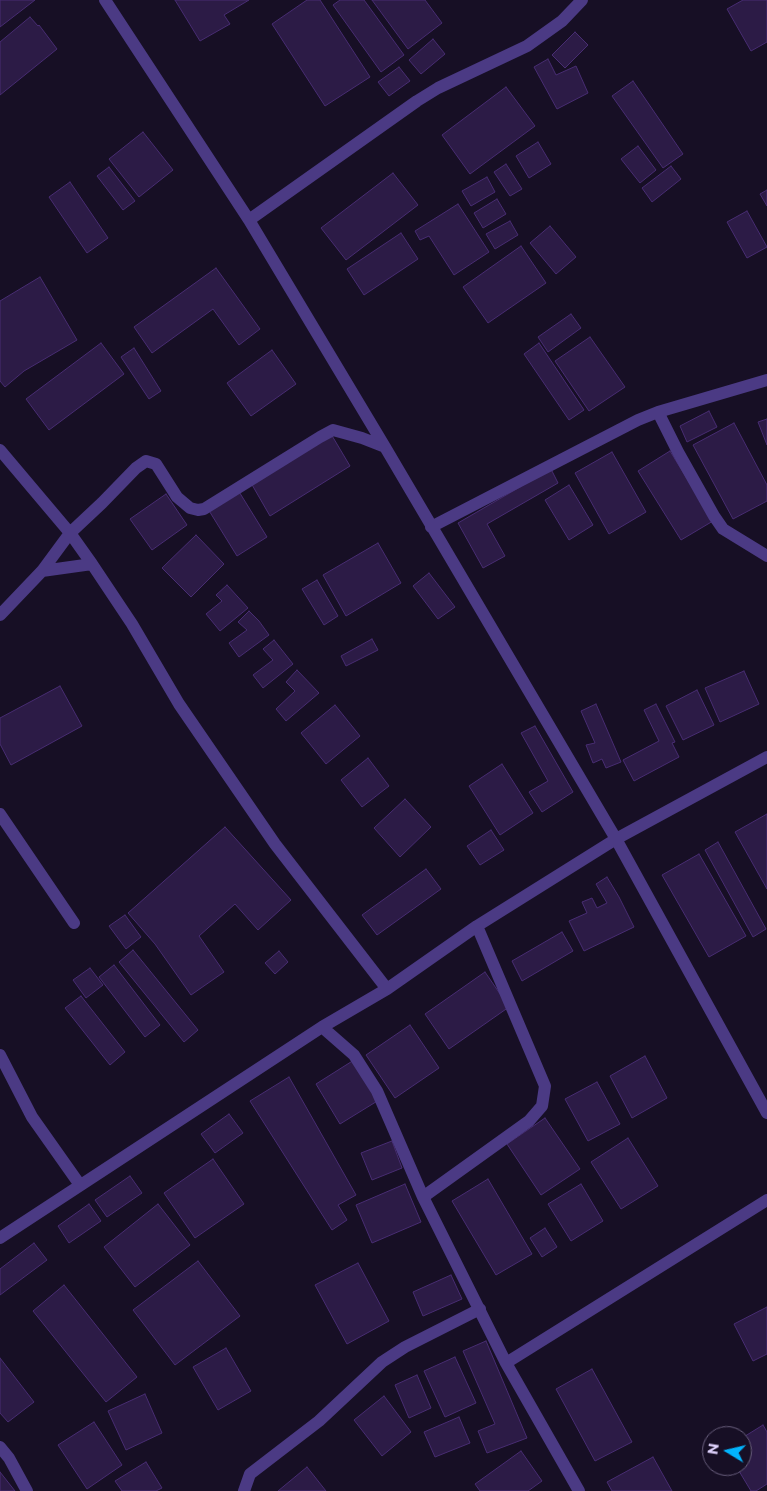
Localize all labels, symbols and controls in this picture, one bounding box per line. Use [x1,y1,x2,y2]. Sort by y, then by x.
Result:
north arrow [702,1426,752,1476]
text: N [703,1442,723,1456]

